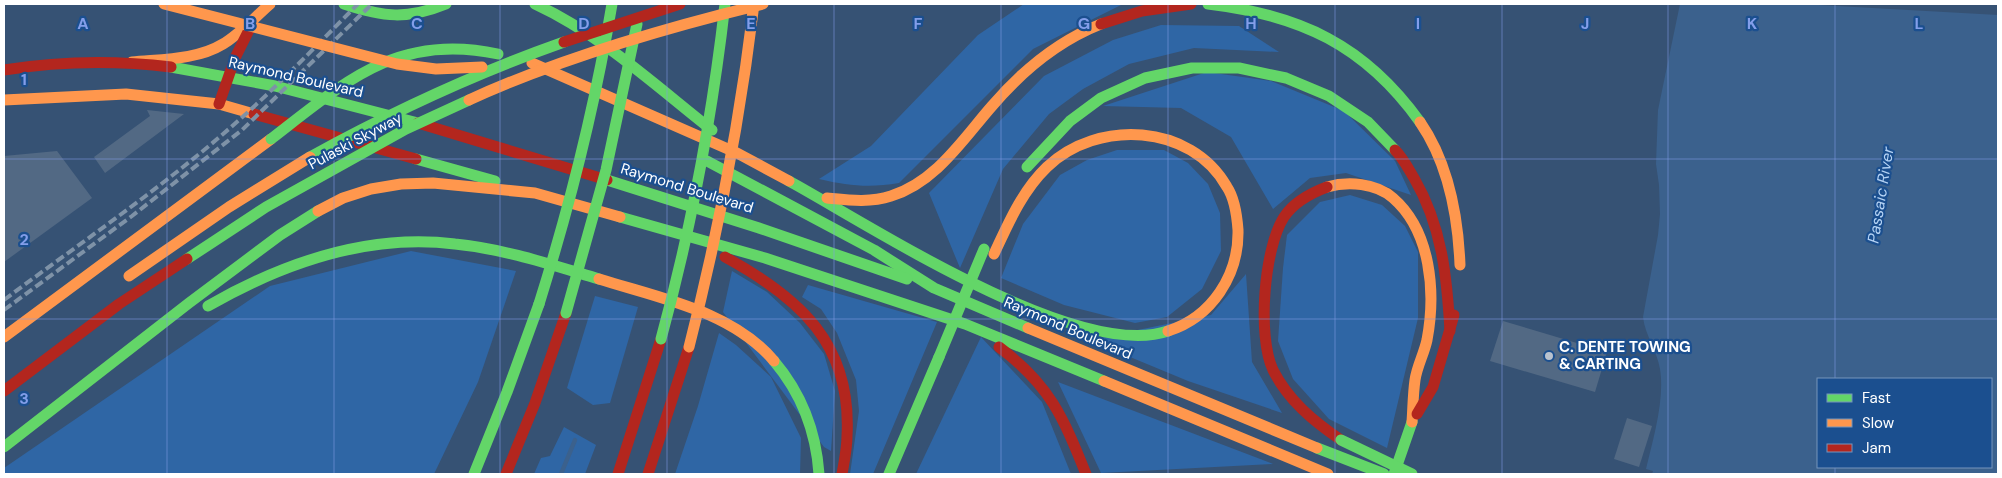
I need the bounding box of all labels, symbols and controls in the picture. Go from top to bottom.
text: A [77,13,89,34]
text: B [245,13,255,34]
text: C [411,13,423,34]
text: D [578,13,590,34]
text: E [746,13,756,34]
text: F [914,13,923,34]
text: G [1078,13,1090,34]
text: H [1245,13,1257,34]
text: I [1416,13,1420,34]
text: J [1581,13,1589,34]
text: K [1747,13,1758,34]
text: L [1915,13,1924,34]
street label: Raymond Boulevard [227,52,365,102]
text: 1 [21,69,27,90]
street label: Pulaski Skyway [305,108,406,174]
water label: Passaic River [1862,144,1899,245]
street label: Raymond Boulevard [618,158,756,218]
text: 2 [19,229,29,250]
street label: Raymond Boulevard [1001,292,1135,364]
place label: C. DENTE TOWING & CARTING [1559,337,1691,374]
marker: C. DENTE TOWING & CARTING [1543,350,1555,362]
legend [1817,378,1992,468]
text: 3 [19,388,29,409]
text: Fast [1862,388,1891,408]
text: Slow [1862,413,1895,433]
text: Jam [1862,438,1891,458]

